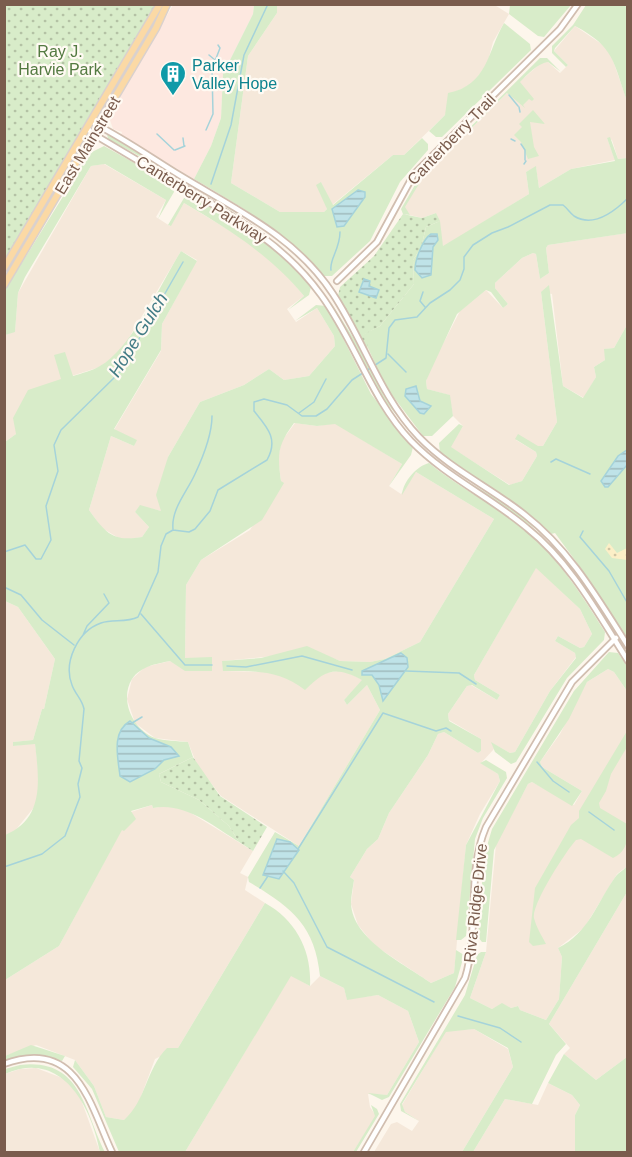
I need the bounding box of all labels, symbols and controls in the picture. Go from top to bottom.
park label: Ray J. Harvie Park [18,43,103,78]
place label: Parker Valley Hope [192,57,277,92]
building icon: Parker Valley Hope [158,59,188,97]
street label: Canterberry Trail [404,91,499,188]
street label: East Mainstreet [52,93,124,197]
street label: Canterberry Parkway [134,152,270,246]
water label: Hope Gulch [104,289,172,381]
street label: Riva Ridge Drive [461,842,490,964]

